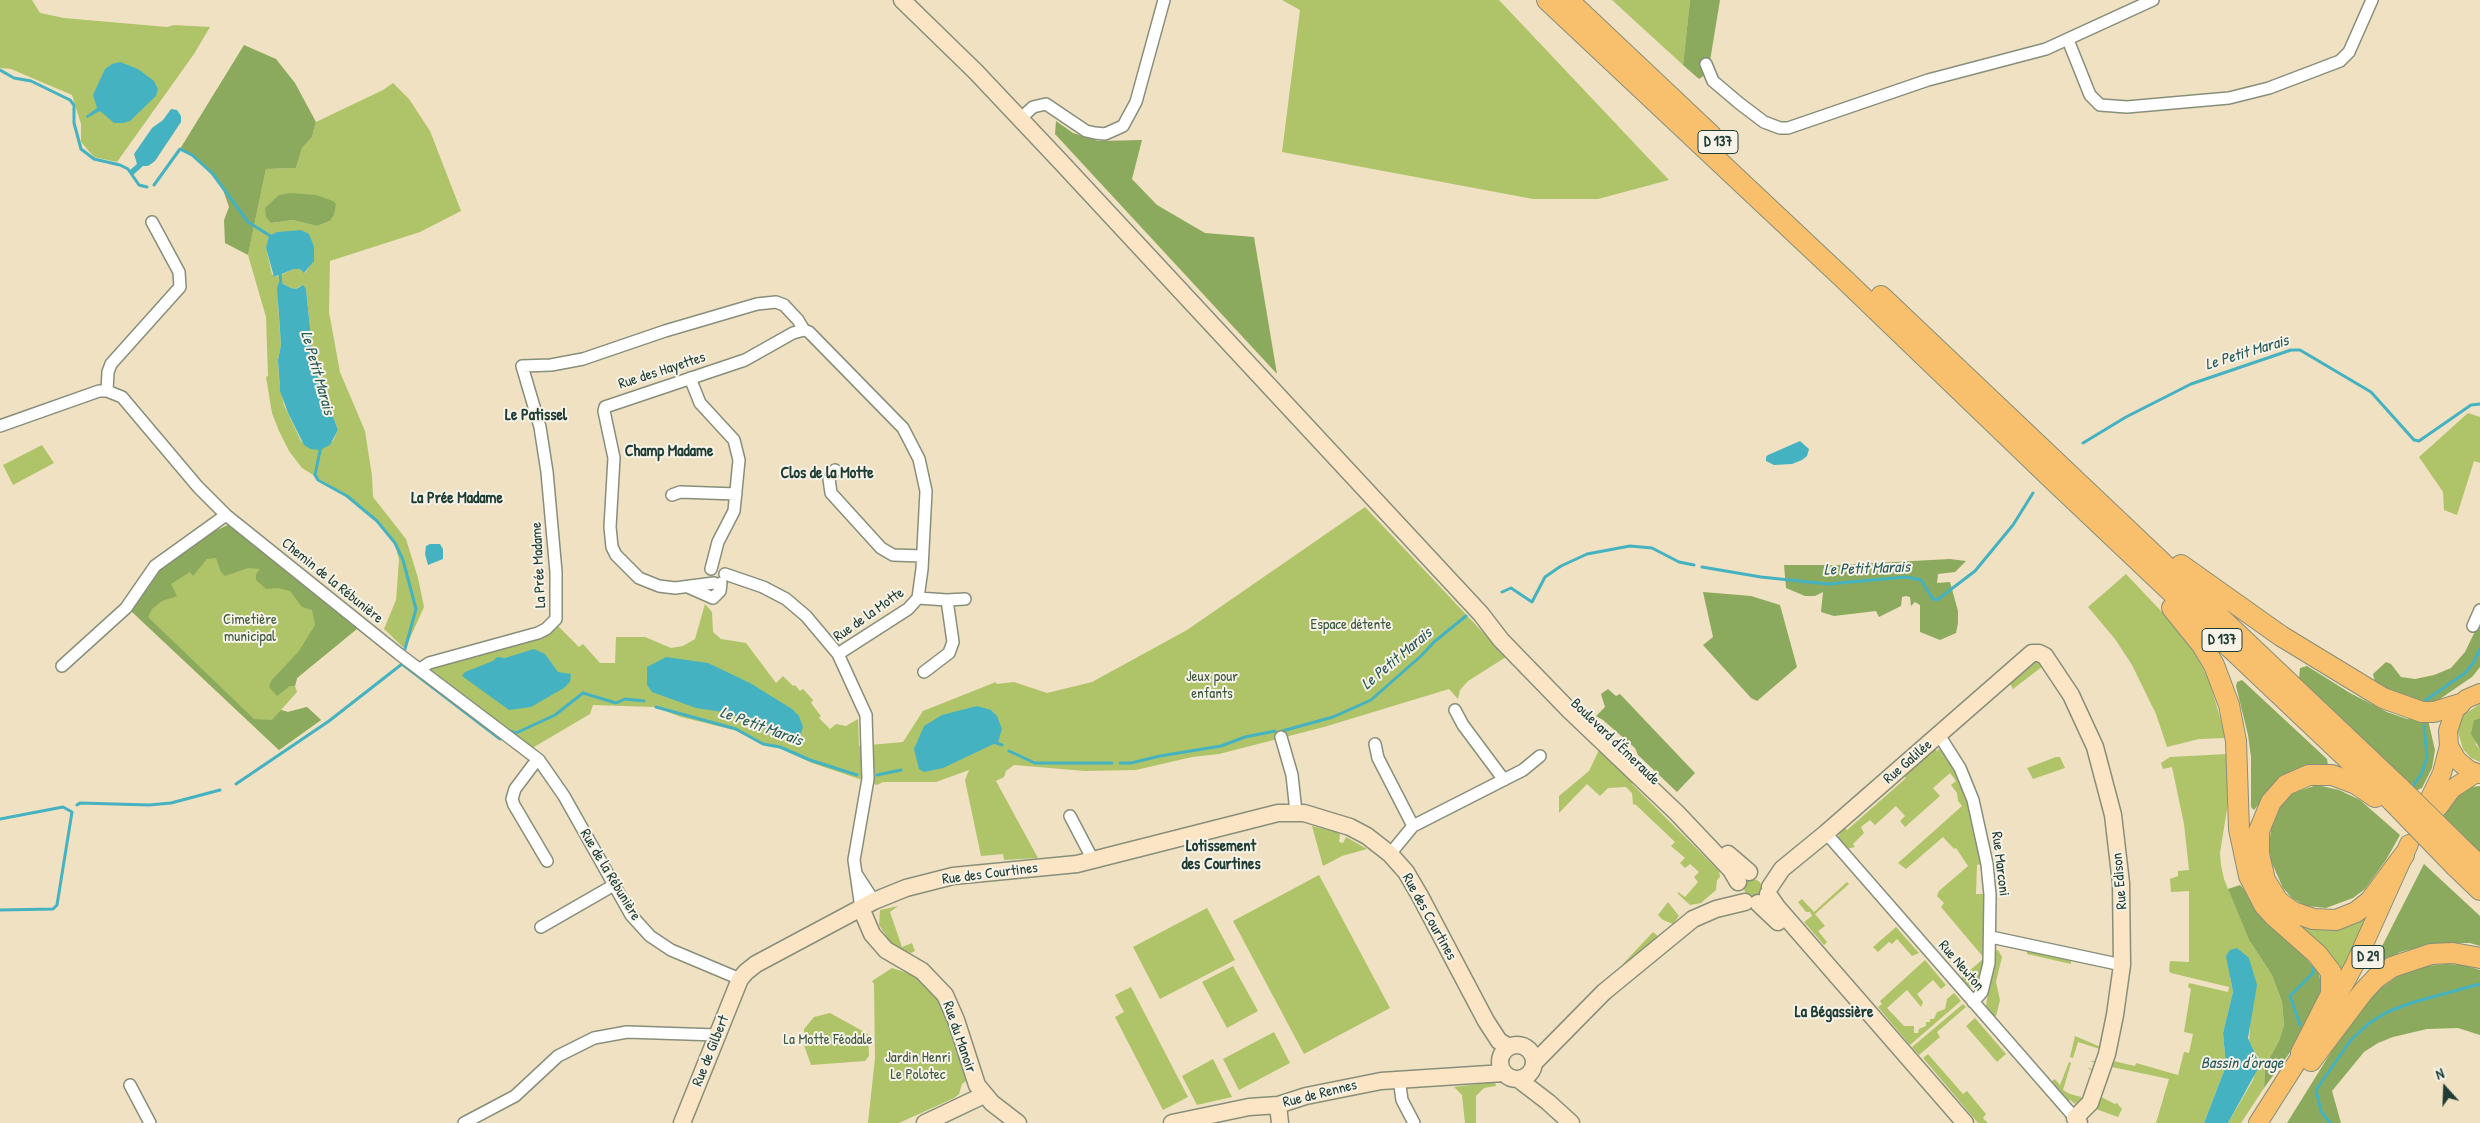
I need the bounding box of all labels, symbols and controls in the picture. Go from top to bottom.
road number: D 137 [1698,130,1738,154]
water label: Le Petit Marais [296,329,338,417]
water label: Le Petit Marais [2203,331,2291,375]
street label: Rue des Hayettes [616,348,708,394]
district label: Le Patissel [505,406,567,426]
district label: Champ Madame [625,442,713,462]
district label: Clos de la Motte [780,464,874,484]
district label: La Prée Madame [411,489,503,509]
street label: La Prée Madame [528,522,550,608]
street label: Chemin de la Rébunière [277,534,387,628]
water label: Le Petit Marais [1824,558,1910,580]
street label: Rue de la Motte [830,584,908,646]
park label: Cimetière municipal [223,611,277,646]
park label: Espace détente [1311,616,1391,634]
water label: Le Petit Marais [1358,624,1436,694]
road number: D 137 [2202,628,2242,652]
park label: Jeux pour enfants [1186,668,1238,703]
street label: Boulevard d'Émeraude [1567,695,1663,789]
water label: Le Petit Marais [717,703,805,751]
street label: Rue Galilée [1880,736,1936,788]
street label: Rue de la Rébunière [576,826,644,924]
street label: Rue Marconi [1987,831,2013,897]
district label: Lotissement des Courtines [1181,837,1261,875]
street label: Rue Edison [2109,852,2131,910]
street label: Rue des Courtines [941,859,1039,889]
street label: Rue des Courtines [1398,870,1460,964]
street label: Rue Newton [1934,937,1988,995]
road number: D 29 [2352,946,2384,969]
street label: Rue du Manoir [938,999,980,1075]
district label: La Bégassière [1795,1003,1873,1023]
street label: Rue de Gilbert [689,1013,733,1089]
park label: La Motte Féodale [784,1031,872,1049]
park label: Jardin Henri Le Polotec [885,1049,951,1084]
water label: Bassin d'orage [2201,1054,2283,1074]
north arrow [2420,1063,2470,1113]
text: N [2433,1063,2446,1084]
street label: Rue de Rennes [1281,1076,1359,1112]

